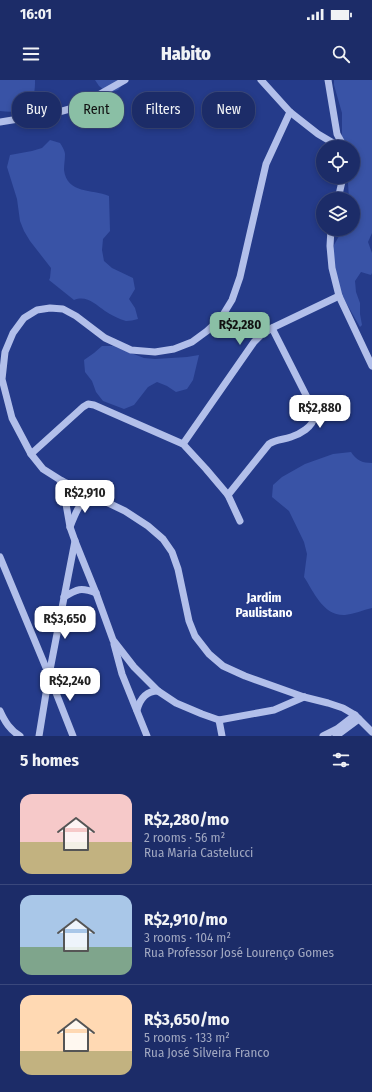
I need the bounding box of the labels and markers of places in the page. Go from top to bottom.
pin: R$2,280 [203,312,277,346]
pin: R$2,880 [283,395,357,429]
pin: R$2,910 [48,480,122,514]
pin: R$3,650 [28,606,102,640]
pin: R$2,240 [33,668,107,702]

